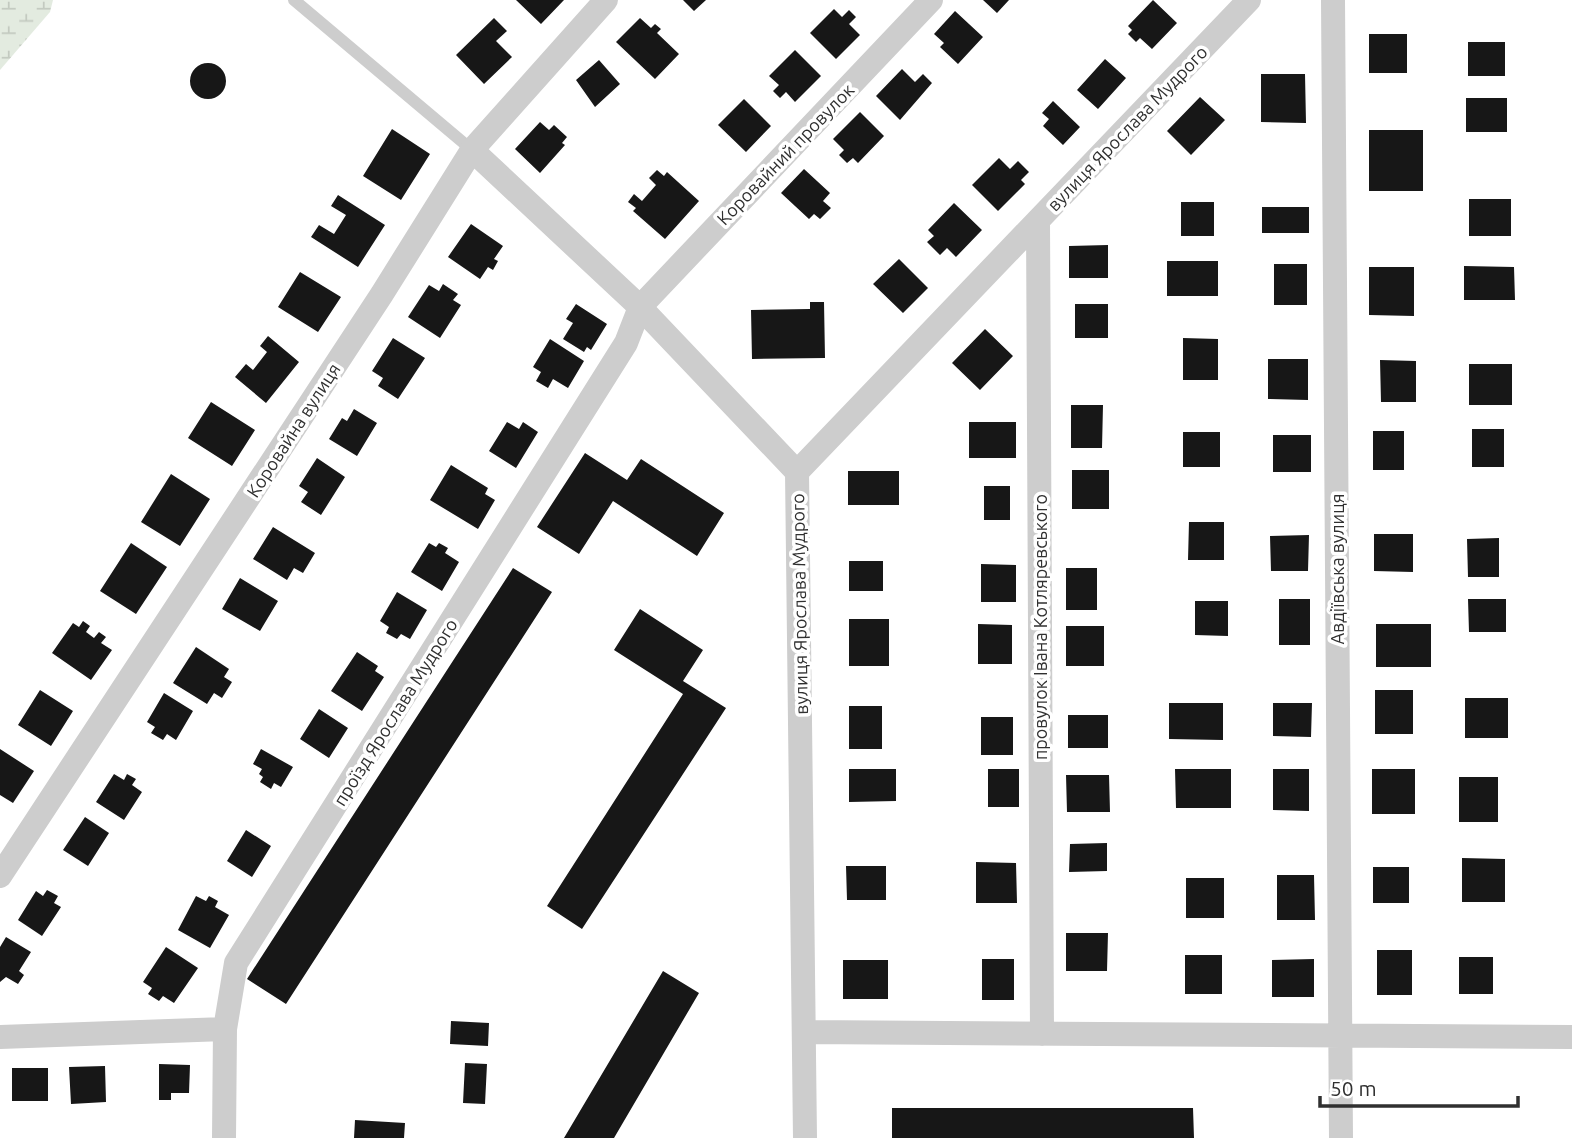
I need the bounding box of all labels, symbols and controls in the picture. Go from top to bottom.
street label: вулиця Ярослава Мудрого [1043,41,1211,215]
street label: Коровайний провулок [712,79,858,229]
street label: Коровайна вулиця [242,359,344,501]
street label: вулиця Ярослава Мудрого [787,493,811,715]
street label: провулок Івана Котляревського [1030,494,1050,760]
street label: Авдіївська вулиця [1327,494,1347,644]
street label: проїзд Ярослава Мудрого [329,615,461,809]
scale bar [1320,1064,1518,1108]
text: 50 m [1330,1076,1377,1100]

